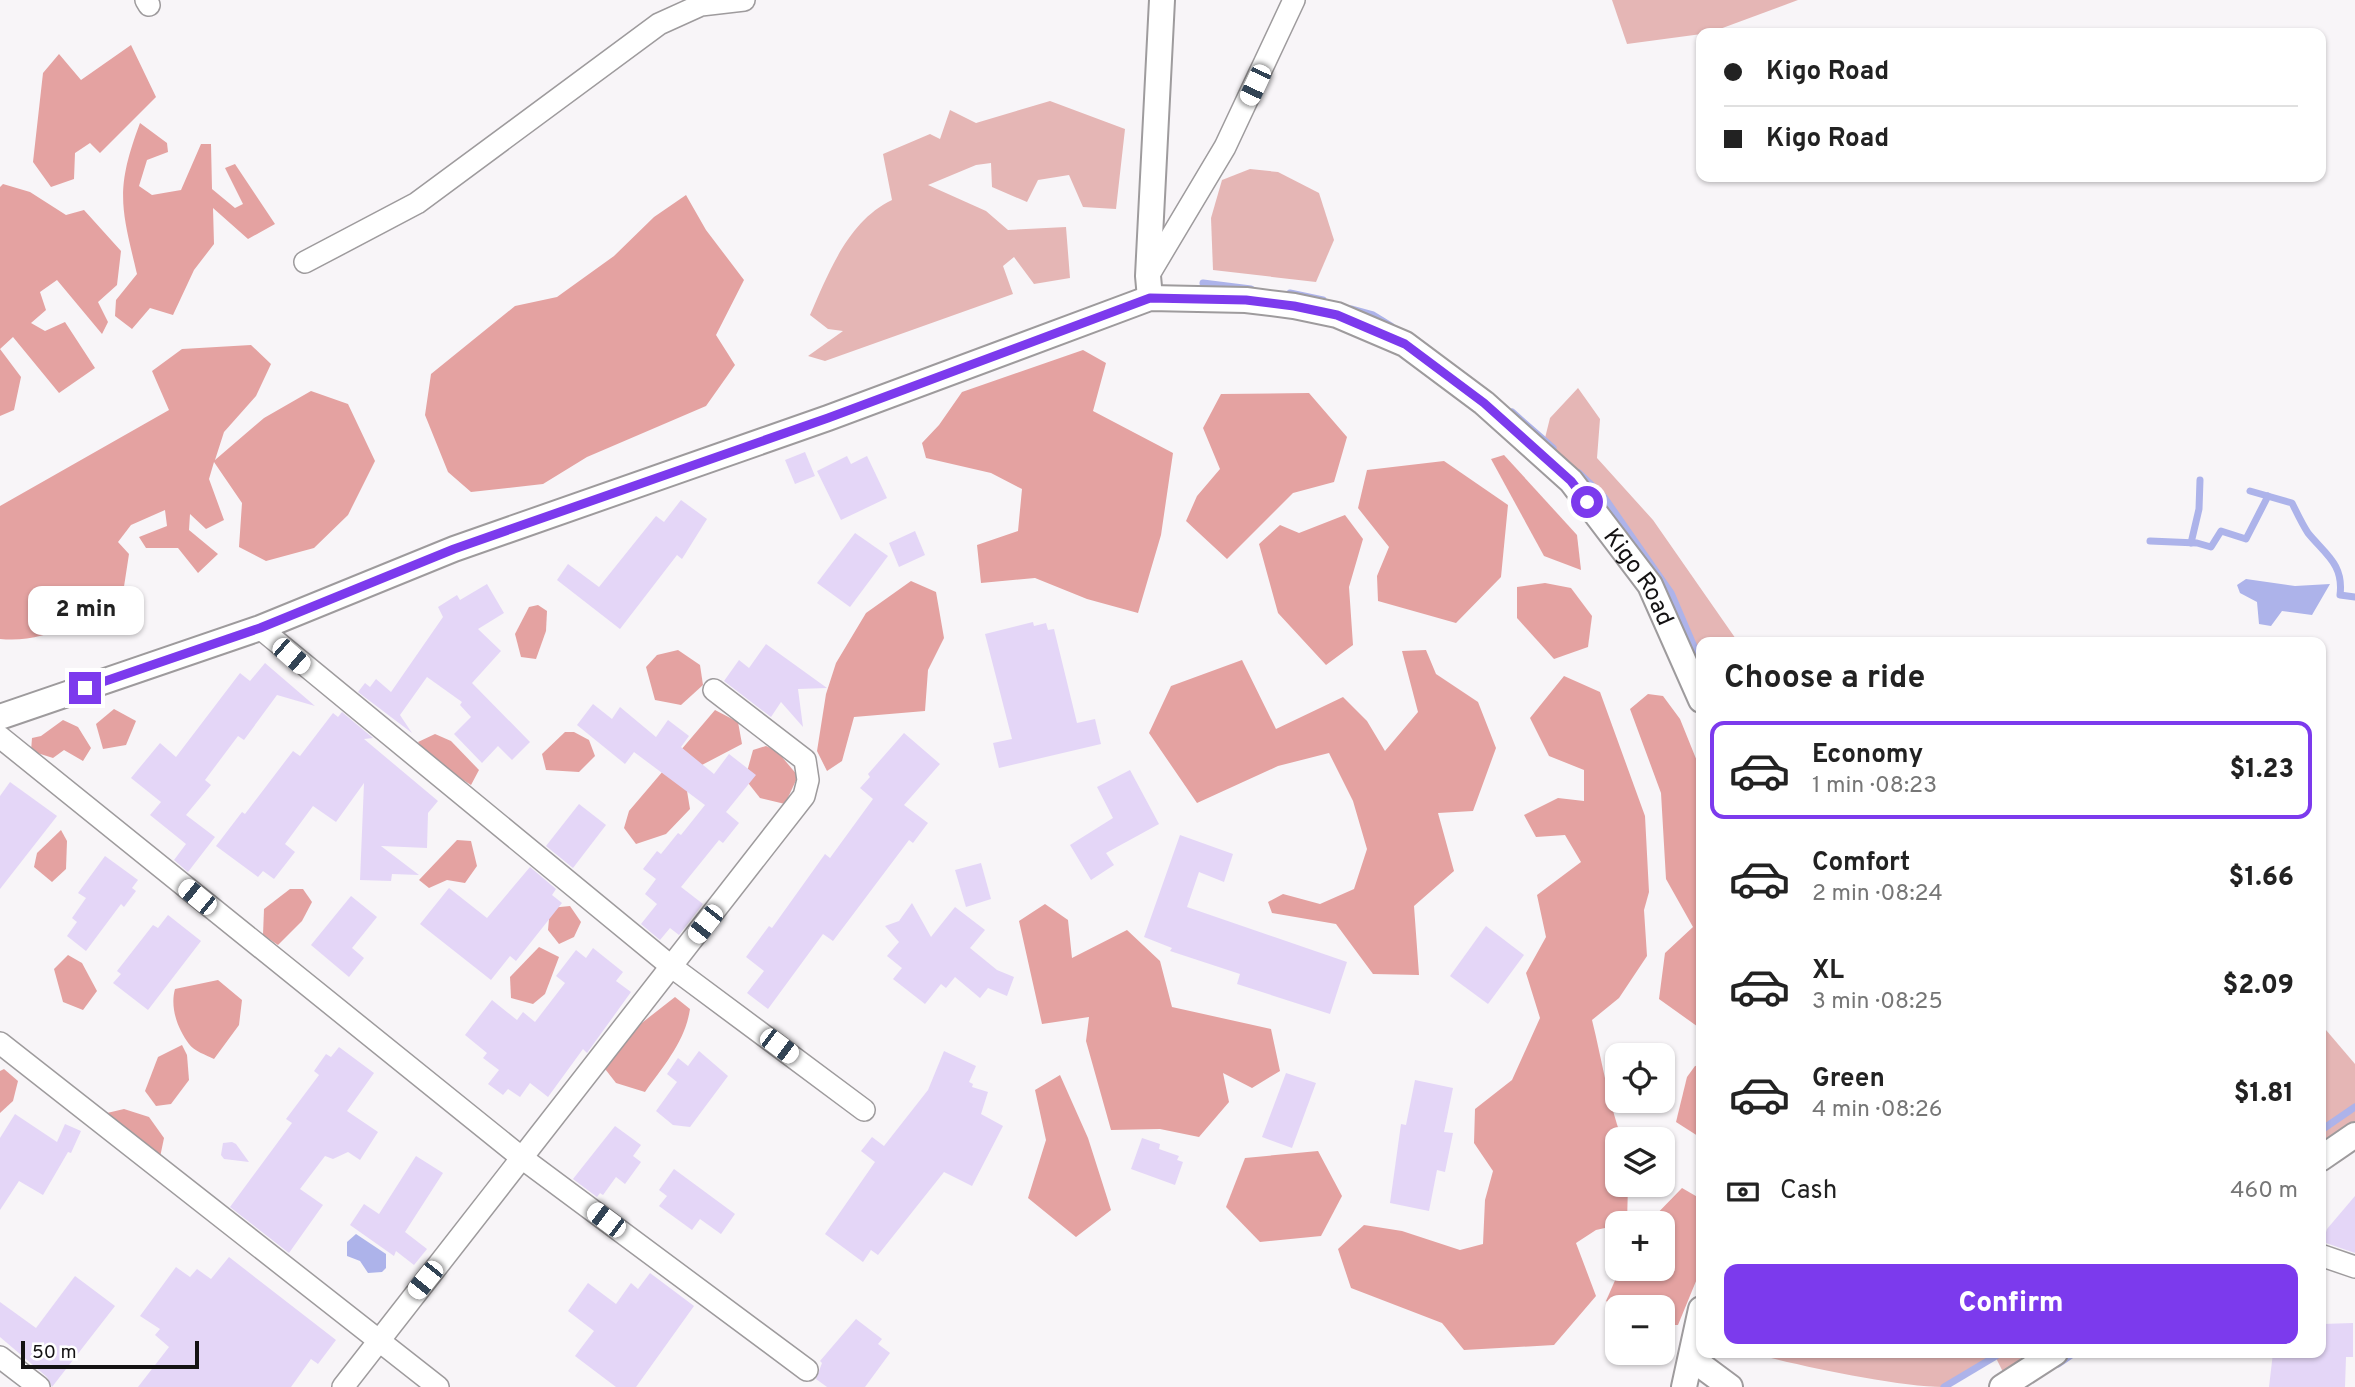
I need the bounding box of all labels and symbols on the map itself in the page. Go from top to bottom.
car [1237,62,1274,108]
route start [1571,486,1603,518]
street label: Kigo Road [1596,523,1679,631]
callout: 2 min [27,586,143,636]
car [269,634,314,678]
route end [69,672,101,704]
car [175,876,220,918]
car [684,901,727,947]
car [756,1025,803,1067]
car [583,1199,630,1241]
car [404,1257,447,1303]
scale bar [21,1338,200,1370]

